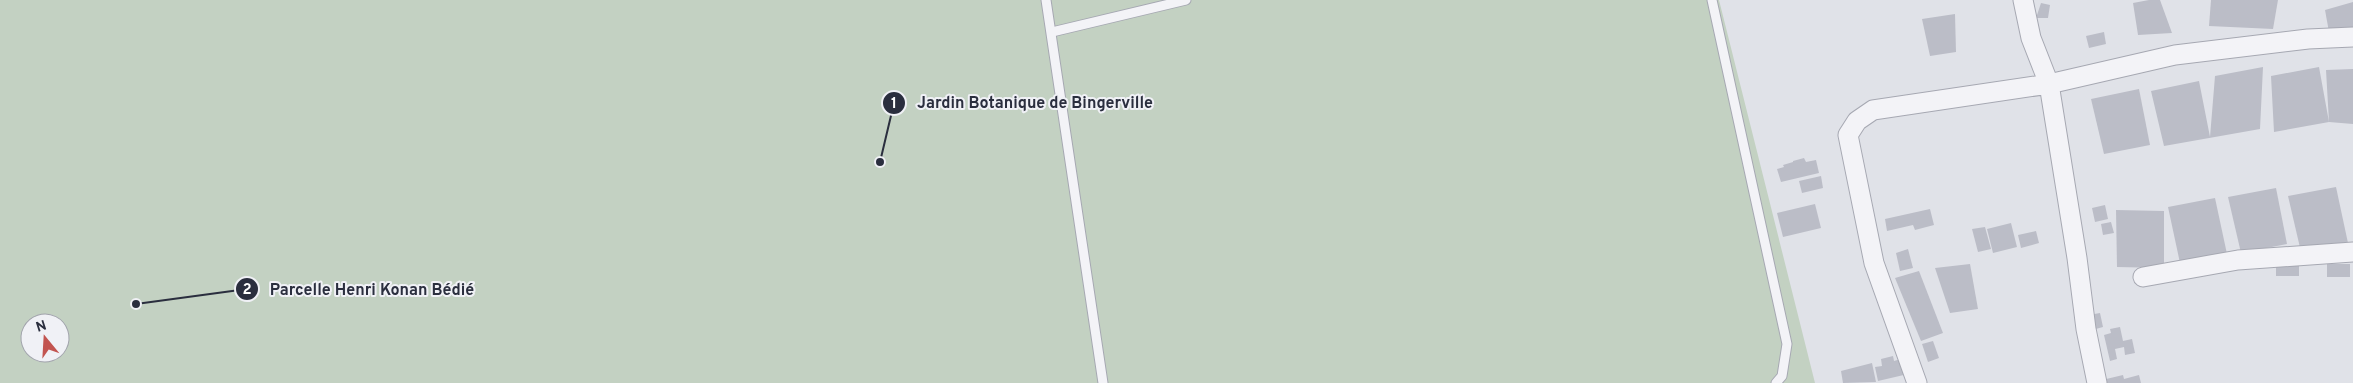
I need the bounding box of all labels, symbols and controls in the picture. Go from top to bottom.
callout: Jardin Botanique de Bingerville [882,87,1163,118]
text: Jardin Botanique de Bingerville [917,94,1153,114]
text: 1 [891,95,897,114]
callout: Parcelle Henri Konan Bédié [235,274,484,305]
text: 2 [242,281,252,300]
text: Parcelle Henri Konan Bédié [270,281,474,301]
north arrow [20,313,70,363]
text: N [34,317,49,337]

